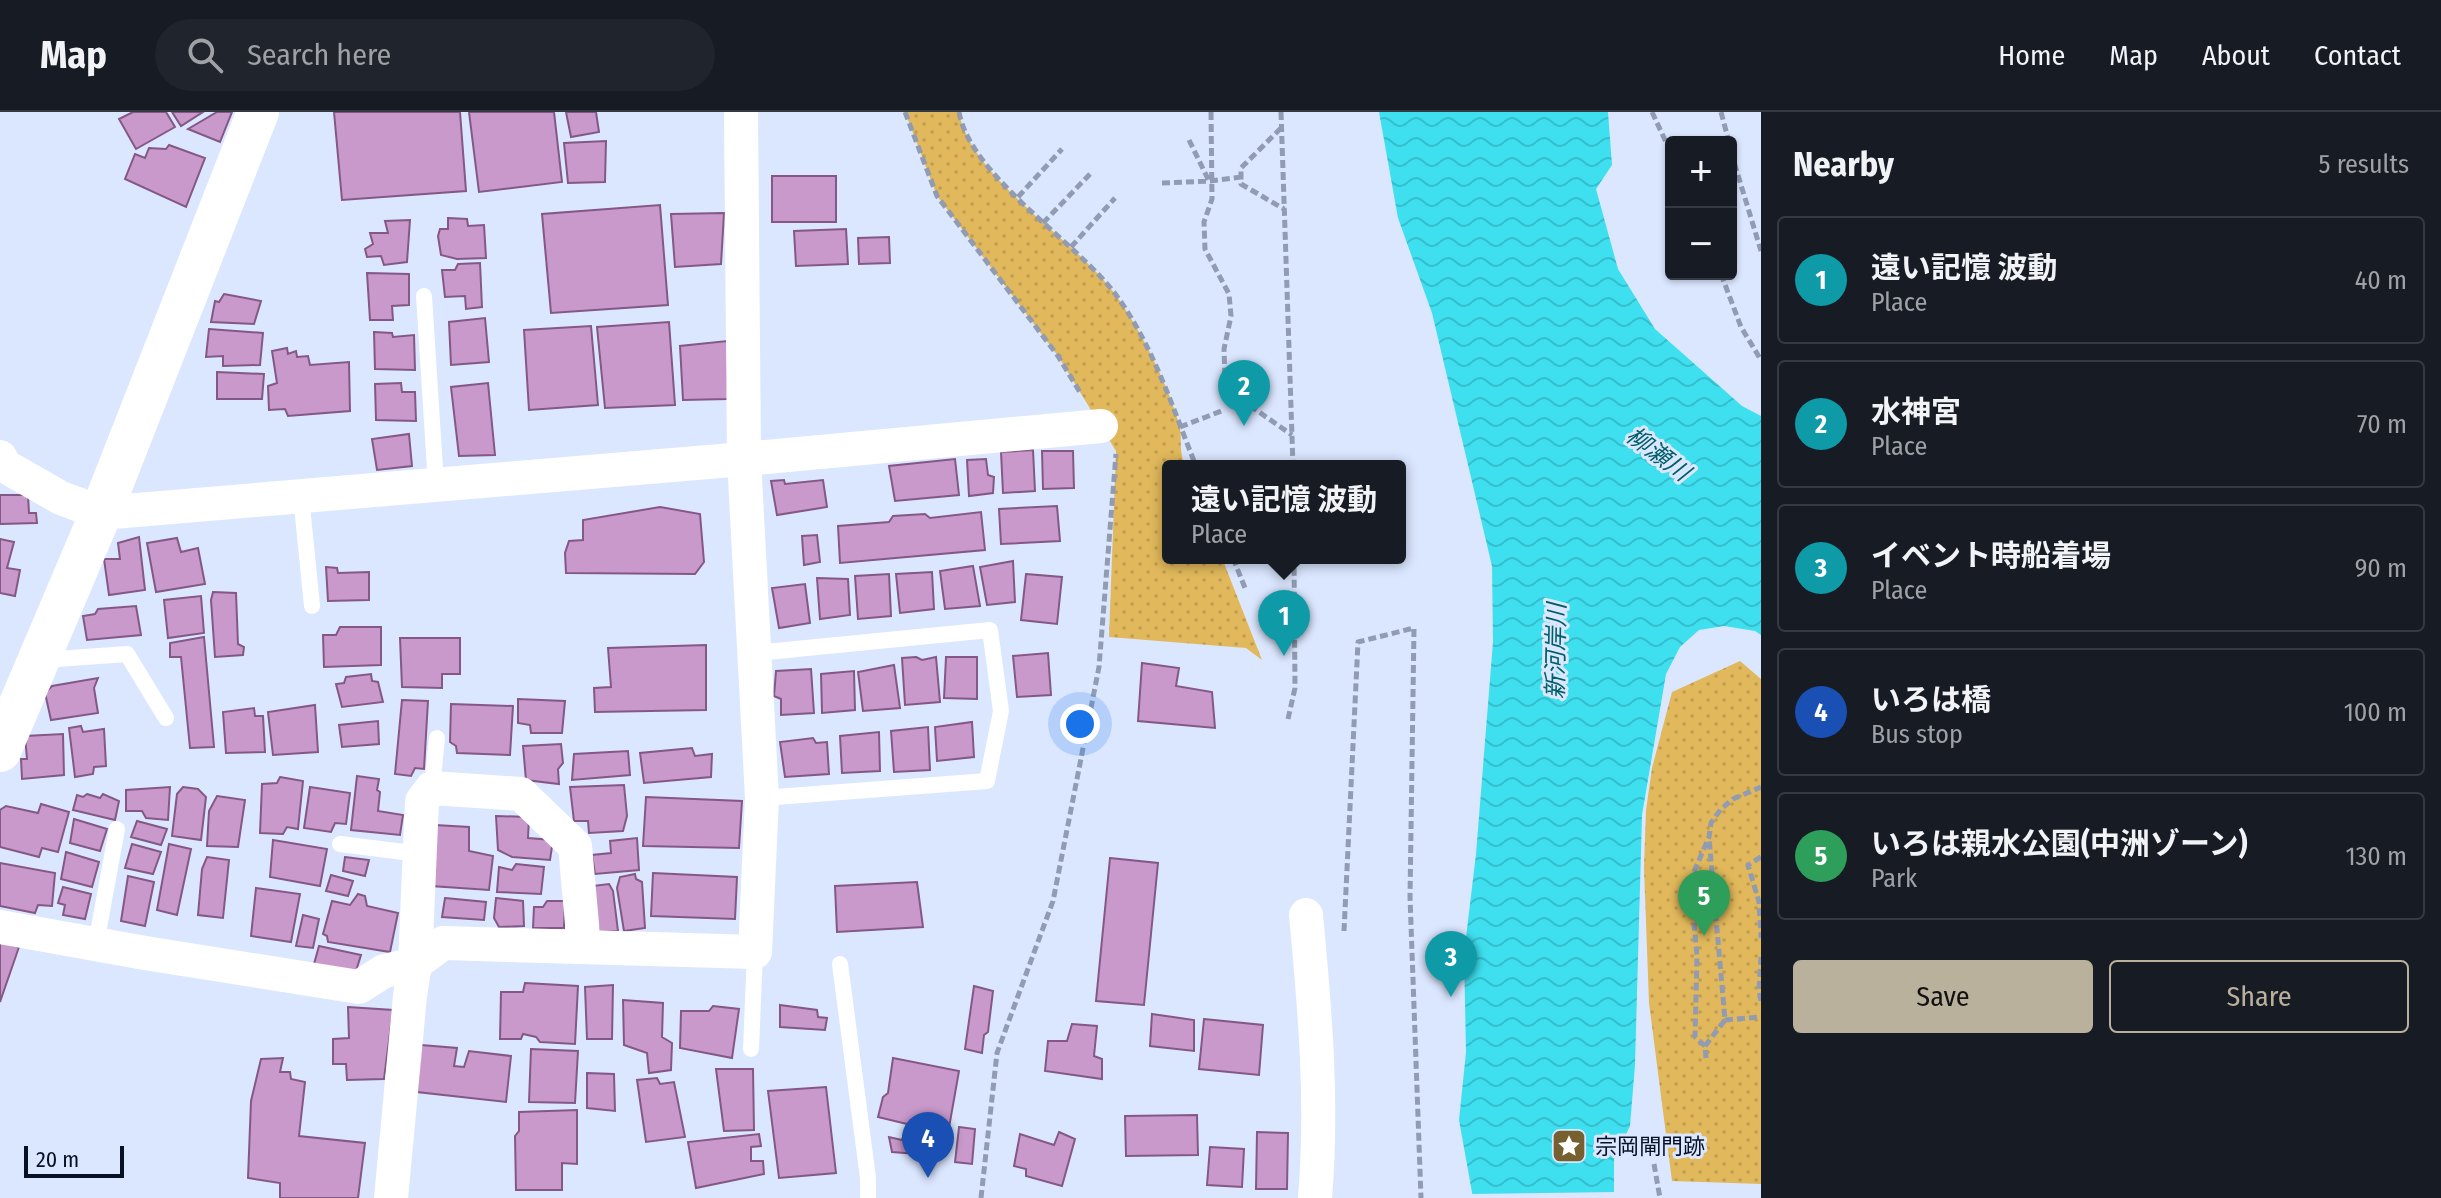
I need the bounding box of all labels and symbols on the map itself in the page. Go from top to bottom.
pin: 2 [1218,360,1270,426]
water label: 柳瀬川 [1621,421,1698,489]
pin: 1 [1258,590,1310,656]
water label: 新河岸川 [1541,600,1571,699]
your location [1060,704,1100,744]
pin: 5 [1678,870,1730,936]
pin: 3 [1425,931,1477,997]
pin: 4 [902,1112,954,1178]
place icon: 宗岡閘門跡 [1550,1127,1588,1165]
place label: 宗岡閘門跡 [1595,1133,1705,1160]
scale bar [24,1142,124,1178]

